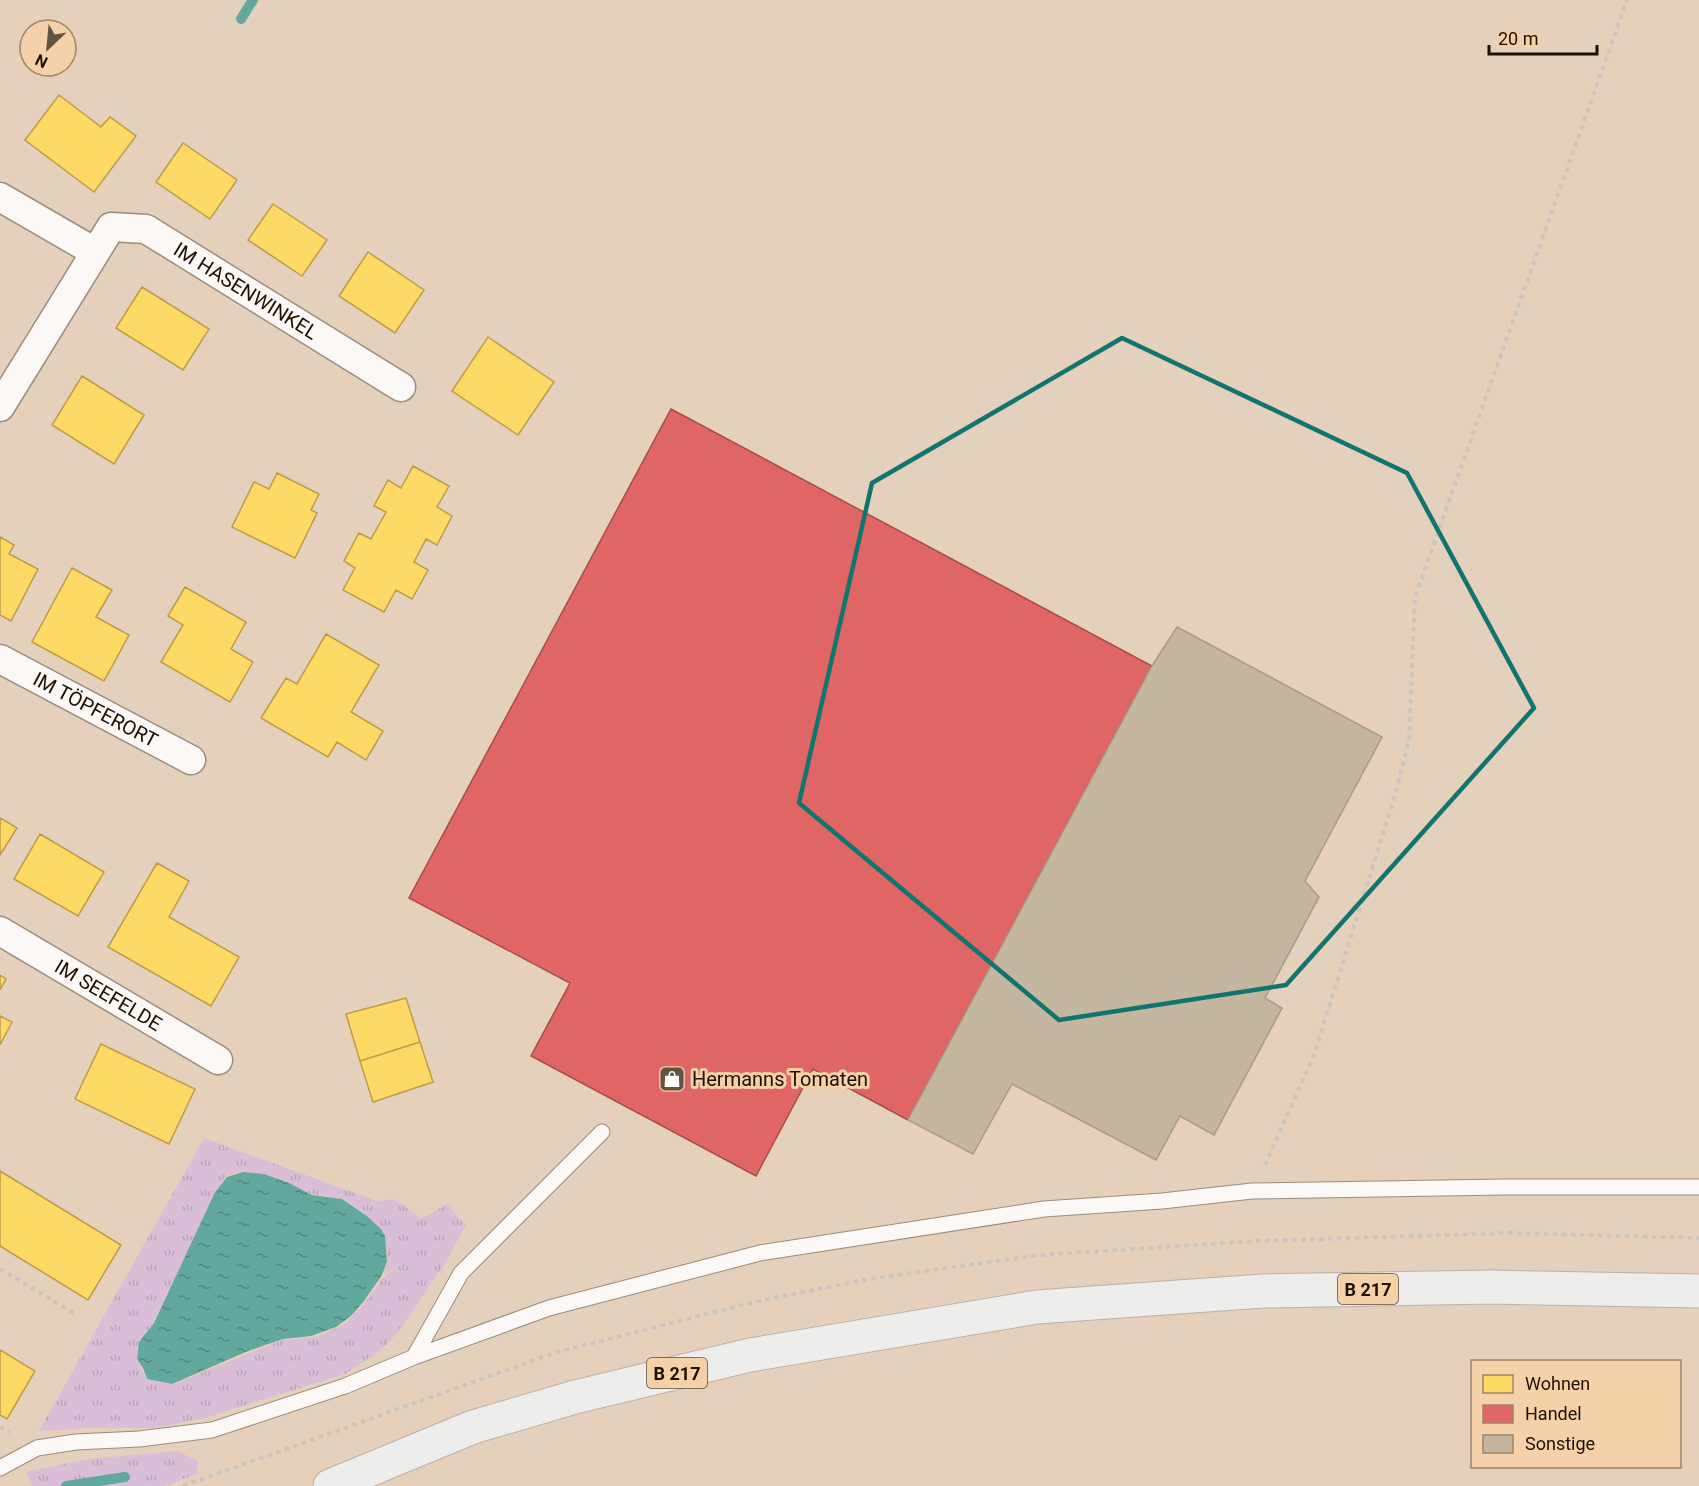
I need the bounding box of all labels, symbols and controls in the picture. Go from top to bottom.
north arrow [18,18,78,78]
scale bar [1489,18,1597,56]
text: 20 m [1498,28,1538,49]
text: N [32,50,51,72]
street label: IM HASENWINKEL [169,237,323,345]
street label: IM TÖPFERORT [29,667,162,752]
street label: IM SEEFELDE [51,954,166,1036]
shop icon: Hermanns Tomaten [657,1064,687,1094]
place label: Hermanns Tomaten [692,1067,868,1091]
road number: B 217 [1338,1274,1398,1304]
road number: B 217 [647,1358,707,1388]
legend [1471,1360,1681,1468]
text: Wohnen [1525,1373,1590,1394]
text: Handel [1525,1403,1582,1424]
text: Sonstige [1525,1433,1595,1454]

